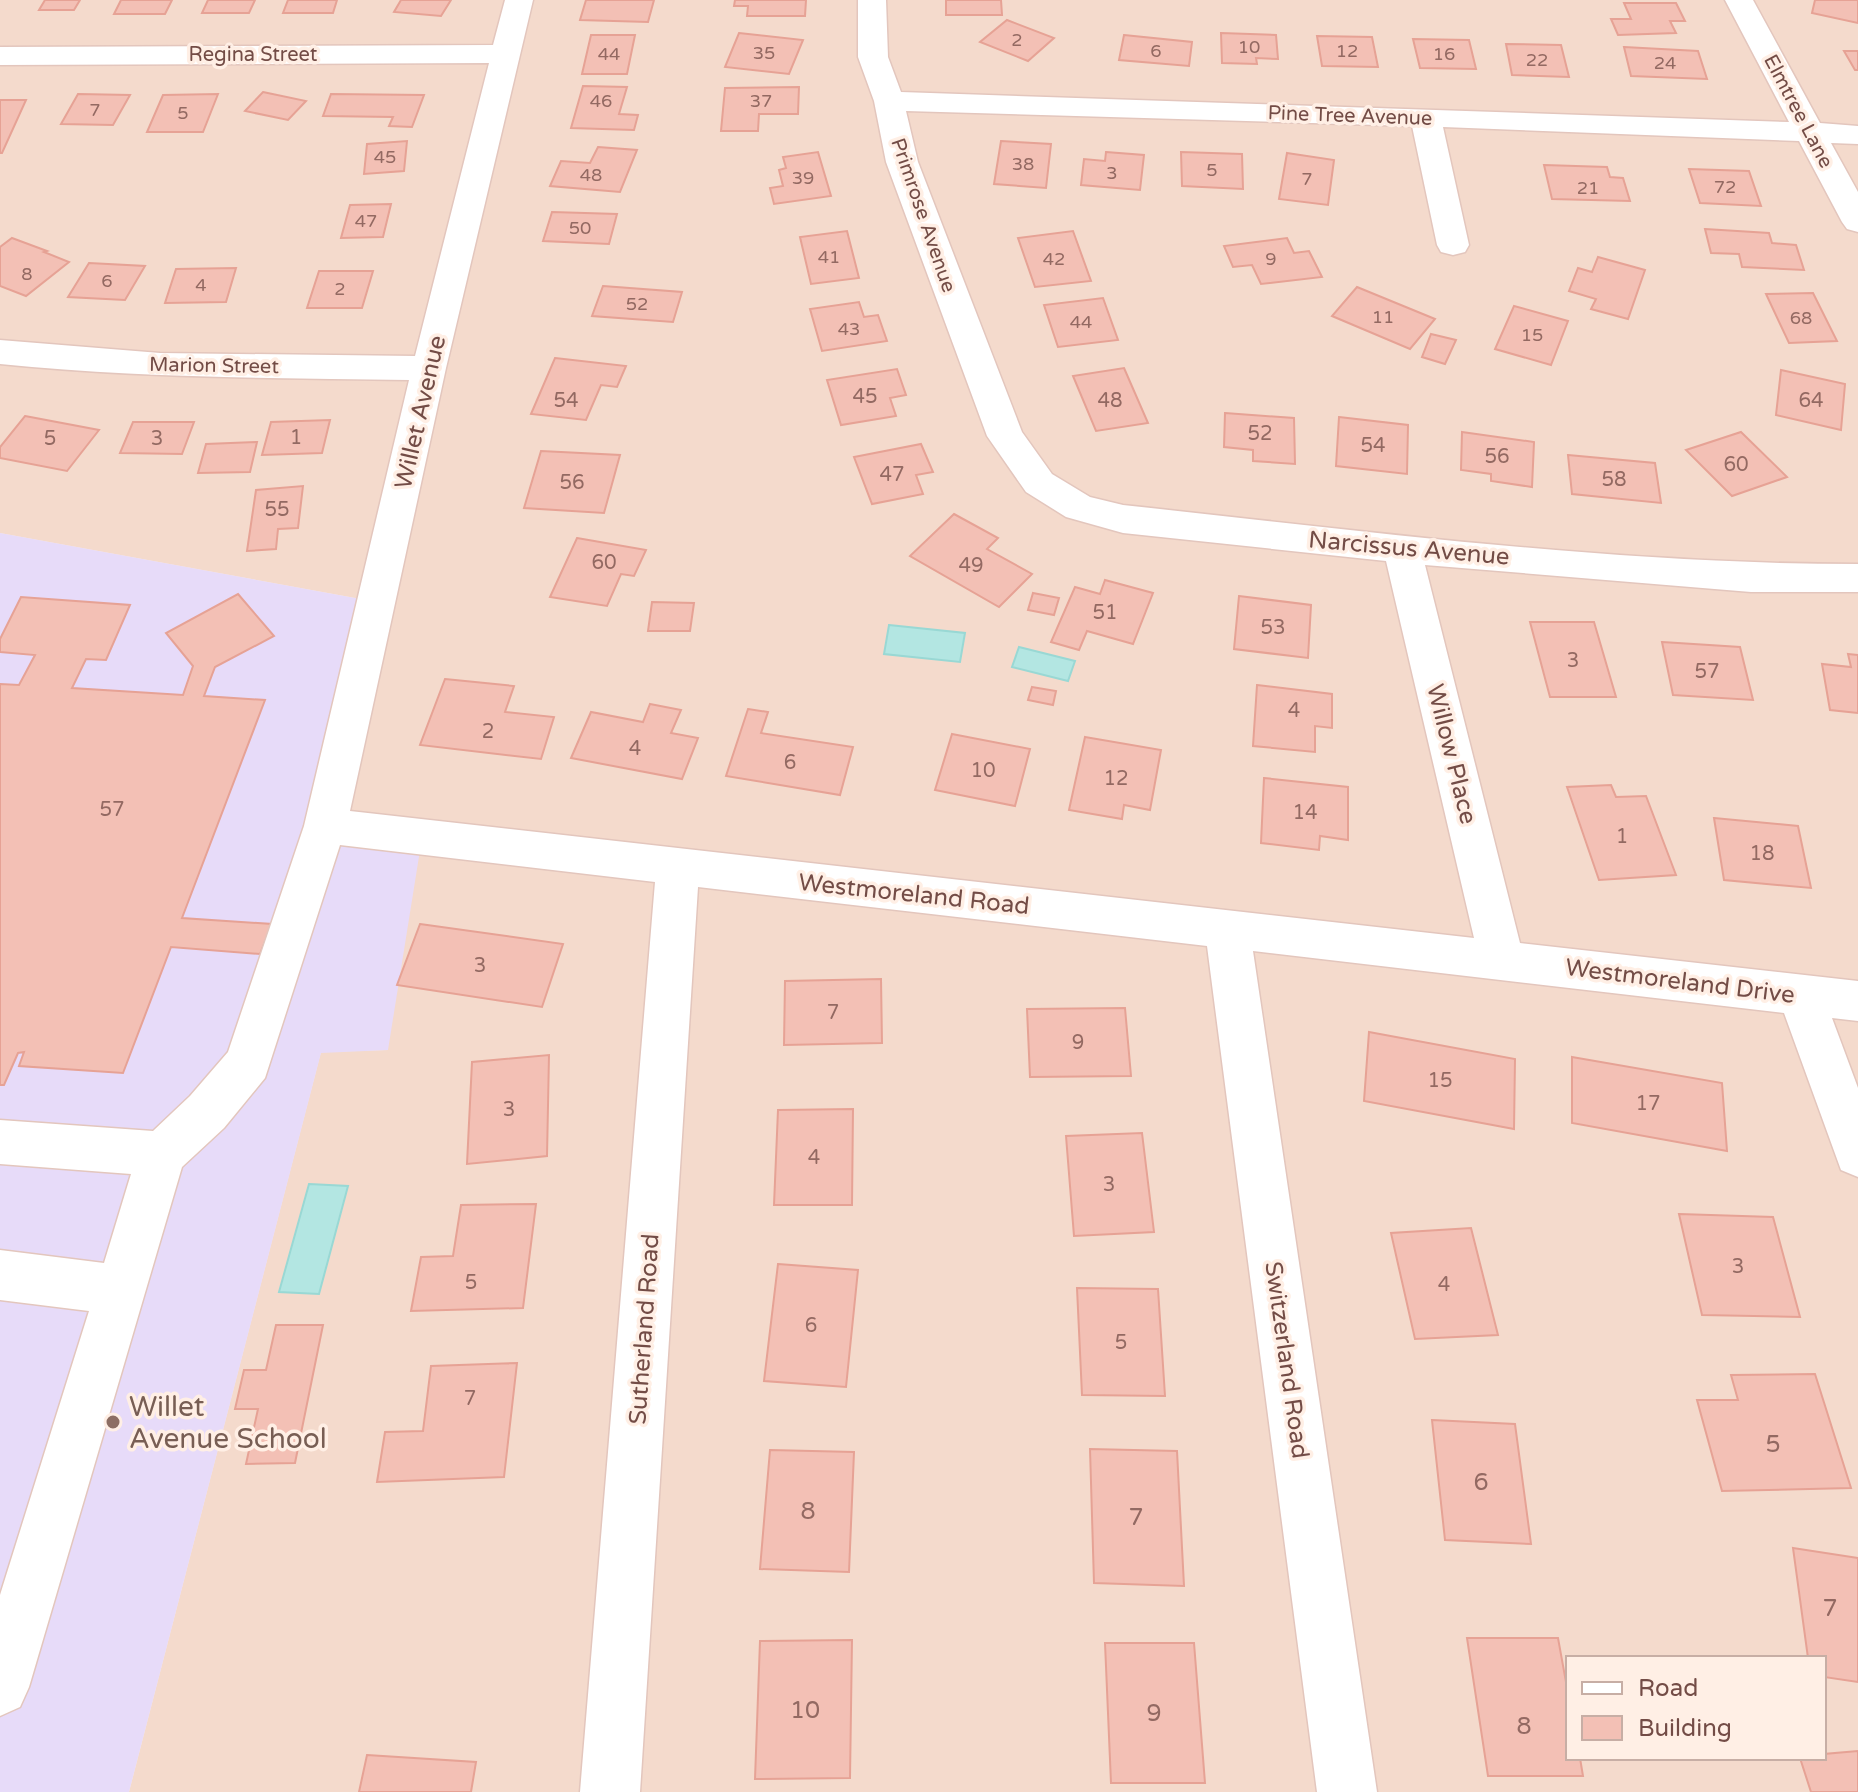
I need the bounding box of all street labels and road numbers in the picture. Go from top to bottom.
street label: Regina Street [189,43,318,67]
street label: Elmtree Lane [1758,51,1838,172]
street label: Pine Tree Avenue [1267,101,1433,131]
street label: Primrose Avenue [885,135,961,296]
street label: Willet Avenue [389,332,452,492]
street label: Marion Street [149,353,279,379]
street label: Narcissus Avenue [1307,525,1511,572]
street label: Willow Place [1420,681,1483,827]
street label: Westmoreland Road [797,868,1031,921]
street label: Westmoreland Drive [1564,953,1796,1010]
street label: Sutherland Road [623,1232,666,1426]
street label: Switzerland Road [1258,1260,1315,1460]

